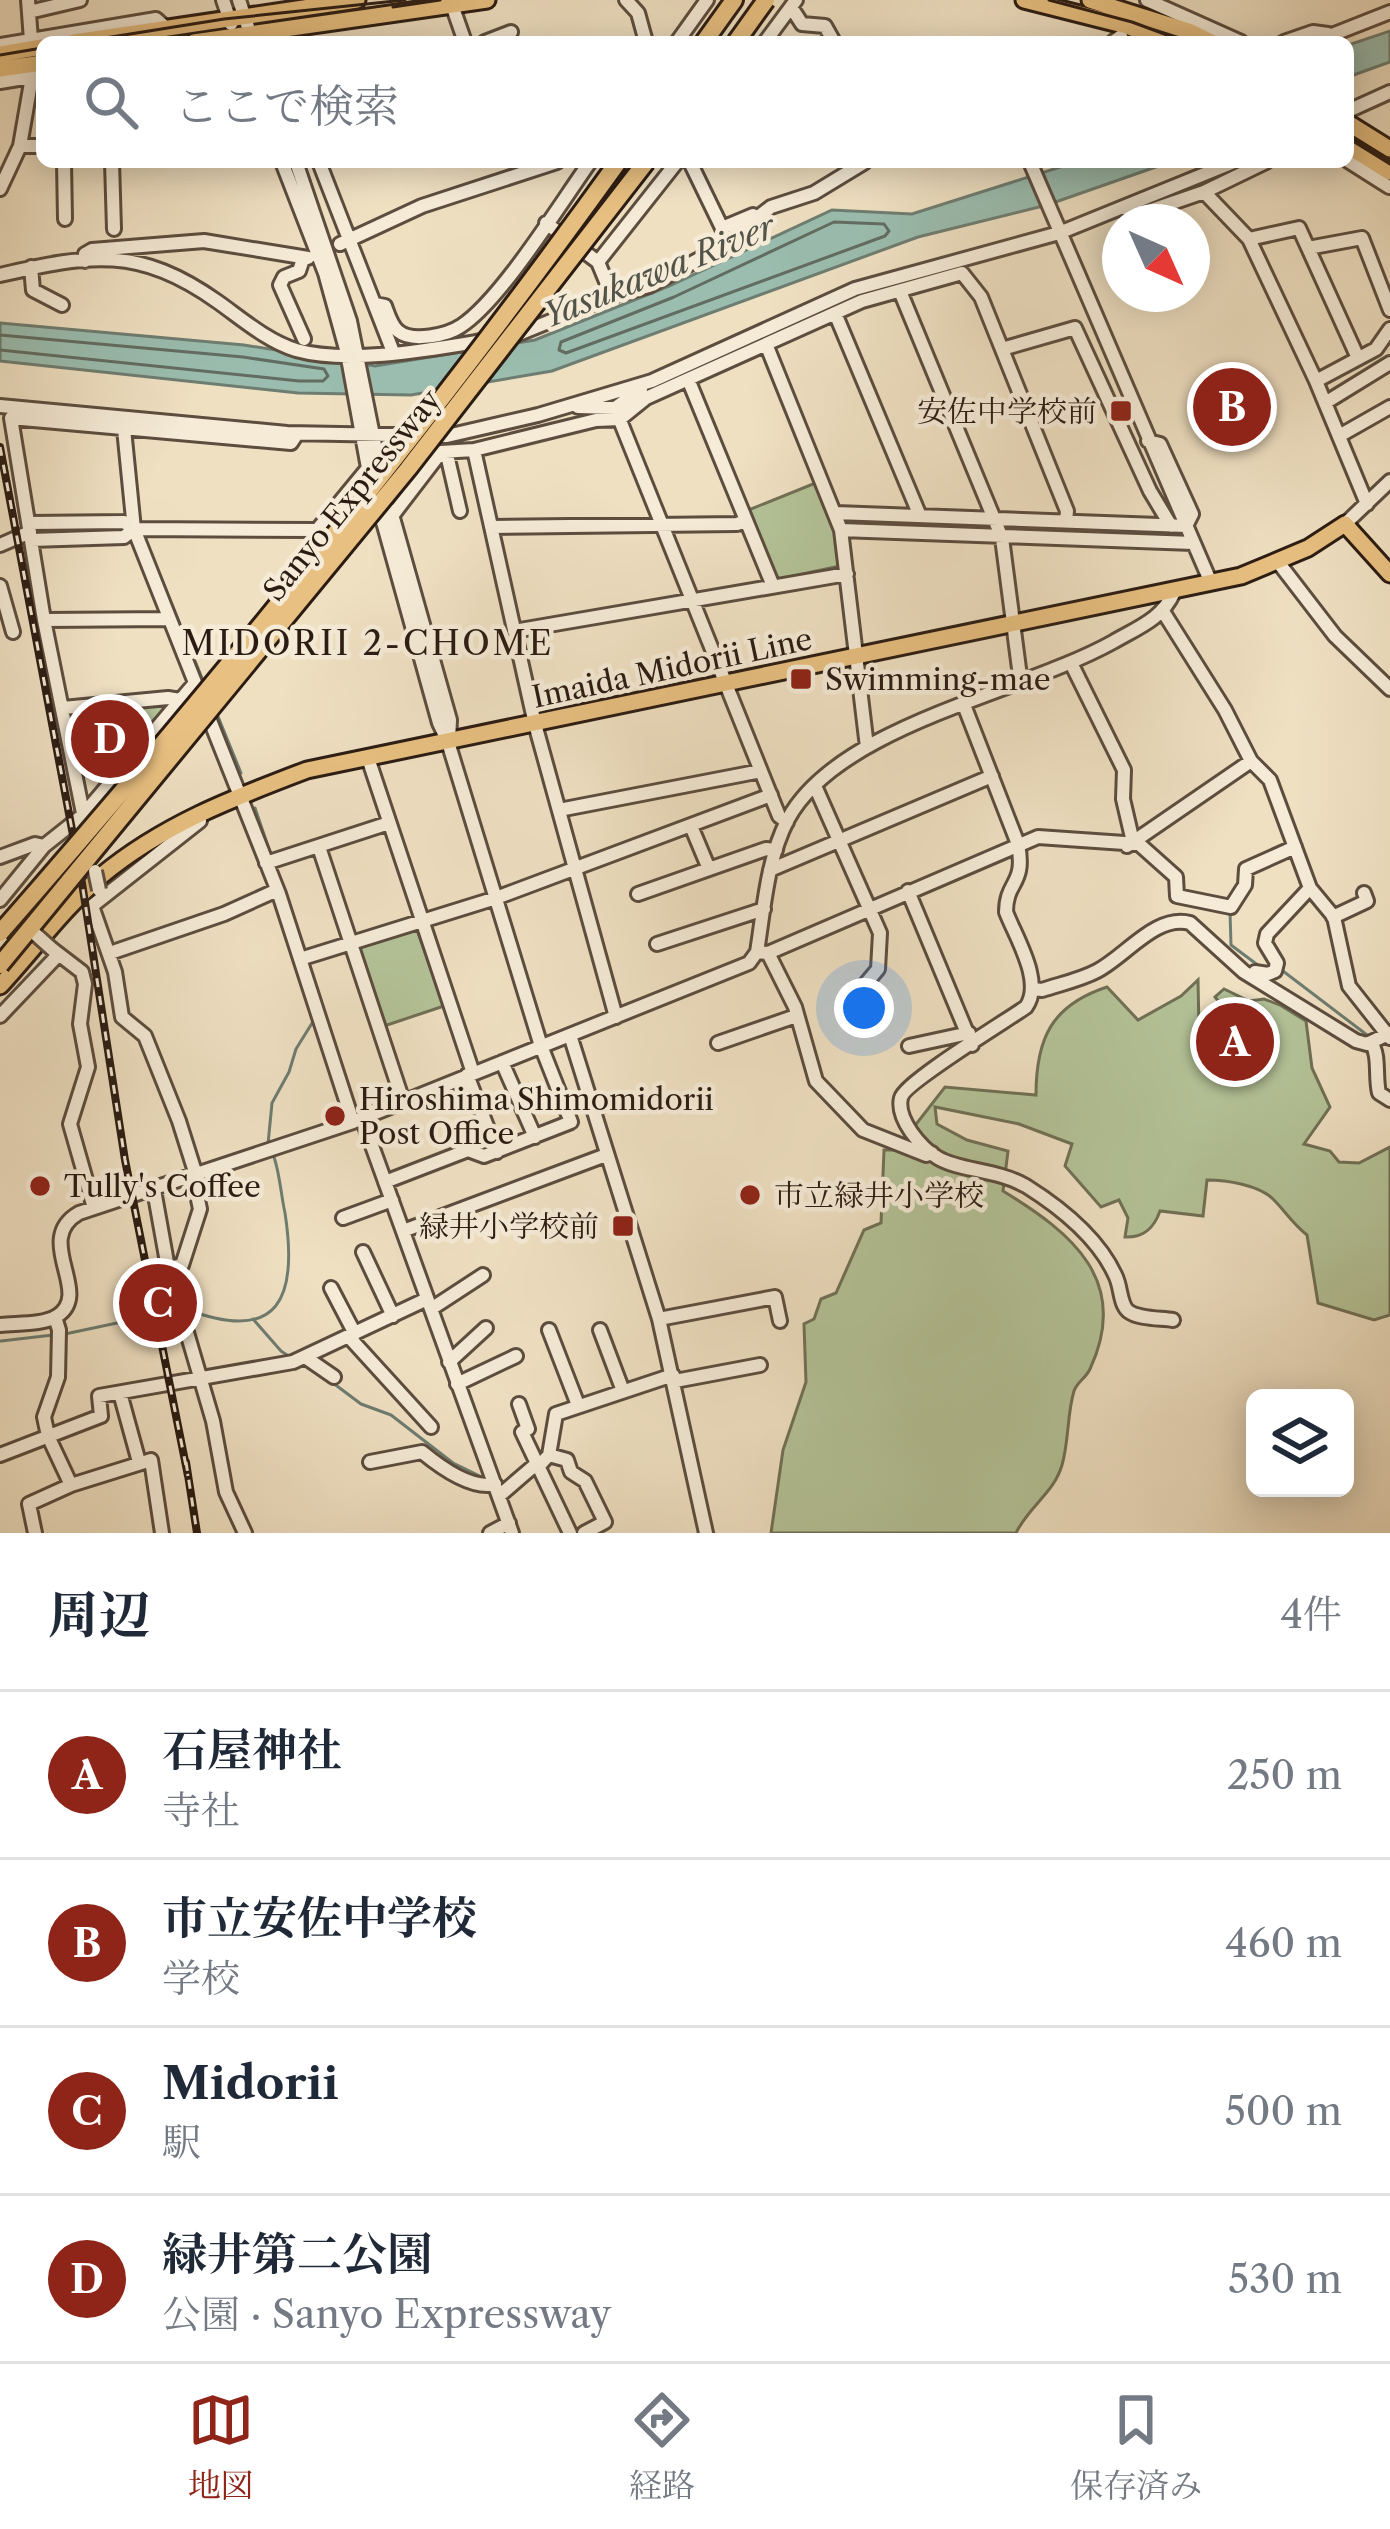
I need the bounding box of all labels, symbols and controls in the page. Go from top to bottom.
search box [36,36,1354,168]
icon: search [78,69,144,135]
text: ここで検索 [174,78,399,134]
north arrow [1102,204,1210,312]
water label: Yasukawa River [537,205,783,336]
pin: B [1193,362,1271,452]
street label: Sanyo Expressway [255,382,449,608]
place label: 安佐中学校前 [917,393,1097,430]
marker: 安佐中学校前 [1108,398,1134,424]
street label: Imaida Midorii Line [529,620,815,716]
district label: MIDORII 2-CHOME [182,623,554,664]
place label: Swimming-mae [825,661,1051,698]
marker: Swimming-mae [788,666,814,692]
pin: D [71,694,149,784]
your location [834,978,894,1038]
pin: A [1196,997,1274,1087]
place label: Hiroshima Shimomidorii Post Office [359,1081,714,1152]
marker: Hiroshima Shimomidorii Post Office [322,1103,348,1129]
place label: Tully's Coffee [64,1168,261,1205]
marker: Tully's Coffee [27,1173,53,1199]
place label: 市立緑井小学校 [774,1177,984,1214]
marker: 市立緑井小学校 [737,1182,763,1208]
place label: 緑井小学校前 [419,1208,599,1245]
marker: 緑井小学校前 [610,1213,636,1239]
pin: C [119,1258,197,1348]
map controls [1246,1389,1354,1497]
button: layers [1246,1389,1354,1497]
text: 周辺 [48,1584,150,1646]
text: 4件 [1280,1590,1342,1638]
text: 石屋神社 [162,1722,342,1778]
text: A [72,1751,102,1799]
text: 250 m [1227,1751,1342,1799]
text: 寺社 [162,1786,240,1834]
text: 市立安佐中学校 [162,1890,477,1946]
text: B [73,1919,102,1967]
text: 460 m [1225,1919,1342,1967]
text: 学校 [162,1954,240,2002]
text: Midorii [162,2055,339,2111]
text: C [71,2087,103,2135]
text: 500 m [1225,2087,1342,2135]
text: 駅 [162,2118,201,2166]
text: 緑井第二公園 [162,2226,432,2282]
text: D [70,2255,104,2303]
text: 530 m [1228,2255,1342,2303]
text: 公園 · Sanyo Expressway [162,2290,612,2338]
tab: 地図 [188,2387,254,2506]
tab: 経路 [629,2387,695,2506]
tab: 保存済み [1070,2387,1202,2506]

